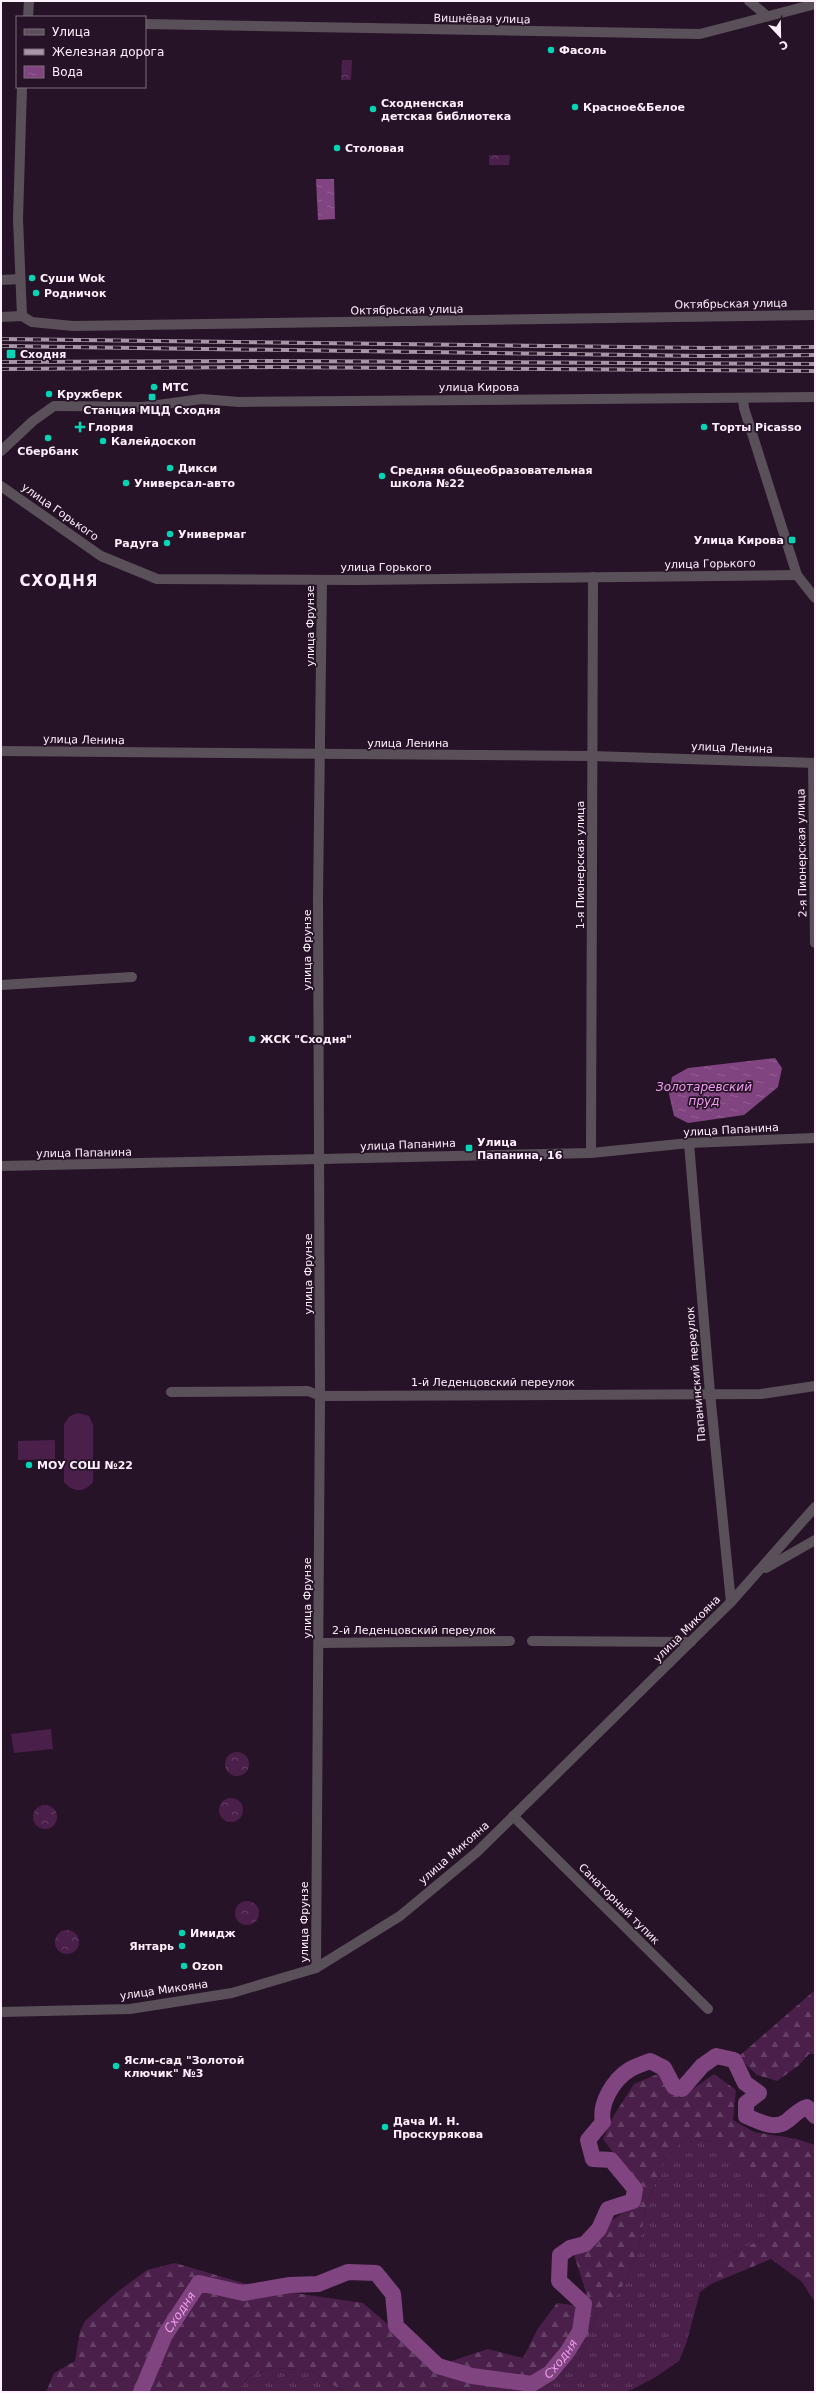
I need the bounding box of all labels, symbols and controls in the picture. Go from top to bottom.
street label: Вишнёвая улица [433,12,531,26]
legend [16,16,146,88]
north arrow [760,16,800,56]
text: Улица [52,25,90,39]
text: С [777,37,790,52]
place label: Фасоль [559,44,606,57]
text: Железная дорога [52,45,164,59]
marker: Фасоль [546,45,556,55]
text: Вода [52,65,83,79]
place label: Сходненская детская библиотека [381,97,511,123]
place label: Красное&Белое [583,101,685,114]
marker: Красное&Белое [570,102,580,112]
marker: Сходненская детская библиотека [368,104,378,114]
place label: Столовая [345,142,404,155]
marker: Столовая [332,143,342,153]
place label: Суши Wok [40,272,106,285]
marker: Суши Wok [27,273,37,283]
place label: Родничок [44,287,107,300]
marker: Родничок [31,288,41,298]
street label: Октябрьская улица [674,297,788,311]
street label: Октябрьская улица [350,303,464,317]
marker: Сходня [5,348,17,360]
place label: Сходня [20,348,66,361]
place label: МТС [162,381,189,394]
street label: улица Кирова [439,381,519,394]
marker: МТС [149,382,159,392]
place label: Кружберк [57,388,123,401]
marker: Кружберк [44,389,54,399]
marker: Станция МЦД Сходня [147,392,157,402]
place label: Станция МЦД Сходня [83,404,221,417]
place label: Глория [88,421,133,434]
place label: Торты Picasso [712,421,802,434]
marker: Глория [75,422,85,432]
marker: Торты Picasso [699,422,709,432]
marker: Сбербанк [43,433,53,443]
place label: Калейдоскоп [111,435,196,448]
marker: Калейдоскоп [98,436,108,446]
place label: Сбербанк [17,445,79,458]
place label: Дикси [178,462,217,475]
marker: Дикси [165,463,175,473]
place label: Средняя общеобразовательная школа №22 [390,464,593,490]
marker: Средняя общеобразовательная школа №22 [377,471,387,481]
place label: Универсал-авто [134,477,235,490]
marker: Универсал-авто [121,478,131,488]
street label: улица Горького [19,481,101,544]
place label: Универмаг [178,528,246,541]
marker: Универмаг [165,529,175,539]
place label: Улица Кирова [694,534,784,547]
marker: Улица Кирова [787,535,797,545]
place label: Радуга [114,537,159,550]
marker: Радуга [162,538,172,548]
street label: улица Горького [664,557,756,571]
street label: улица Горького [340,561,432,574]
district label: СХОДНЯ [20,572,98,590]
street label: улица Фрунзе [304,585,317,667]
street label: улица Ленина [43,733,125,747]
street label: улица Ленина [367,737,449,750]
street label: улица Ленина [691,740,773,756]
street label: 2-я Пионерская улица [794,789,810,917]
street label: 1-я Пионерская улица [574,801,587,929]
street label: улица Фрунзе [301,909,314,991]
place label: ЖСК "Сходня" [260,1033,352,1046]
marker: ЖСК "Сходня" [247,1034,257,1044]
water label: Золотаревский пруд [656,1080,752,1108]
street label: улица Папанина [683,1121,779,1139]
place label: Улица Папанина, 16 [477,1136,563,1162]
street label: улица Папанина [360,1137,456,1153]
marker: Улица Папанина, 16 [464,1143,474,1153]
street label: улица Папанина [36,1146,132,1160]
street label: улица Фрунзе [302,1233,315,1315]
street label: Папанинский переулок [684,1306,708,1442]
street label: 1-й Леденцовский переулок [411,1376,575,1389]
place label: МОУ СОШ №22 [37,1459,133,1472]
marker: МОУ СОШ №22 [24,1460,34,1470]
street label: улица Фрунзе [301,1557,314,1639]
street label: улица Микояна [651,1593,723,1665]
street label: 2-й Леденцовский переулок [332,1624,496,1637]
street label: улица Микояна [416,1819,492,1887]
street label: Санаторный тупик [576,1861,662,1947]
street label: улица Фрунзе [298,1881,311,1963]
place label: Имидж [190,1927,236,1940]
marker: Имидж [177,1928,187,1938]
place label: Янтарь [129,1940,174,1953]
marker: Янтарь [177,1941,187,1951]
place label: Ozon [192,1960,223,1973]
marker: Ozon [179,1961,189,1971]
street label: улица Микояна [119,1977,209,2003]
place label: Ясли-сад "Золотой ключик" №3 [124,2054,244,2080]
marker: Ясли-сад "Золотой ключик" №3 [111,2061,121,2071]
place label: Дача И. Н. Проскурякова [393,2115,483,2141]
marker: Дача И. Н. Проскурякова [380,2122,390,2132]
water label: Сходня [161,2289,198,2335]
water label: Сходня [542,2337,580,2382]

